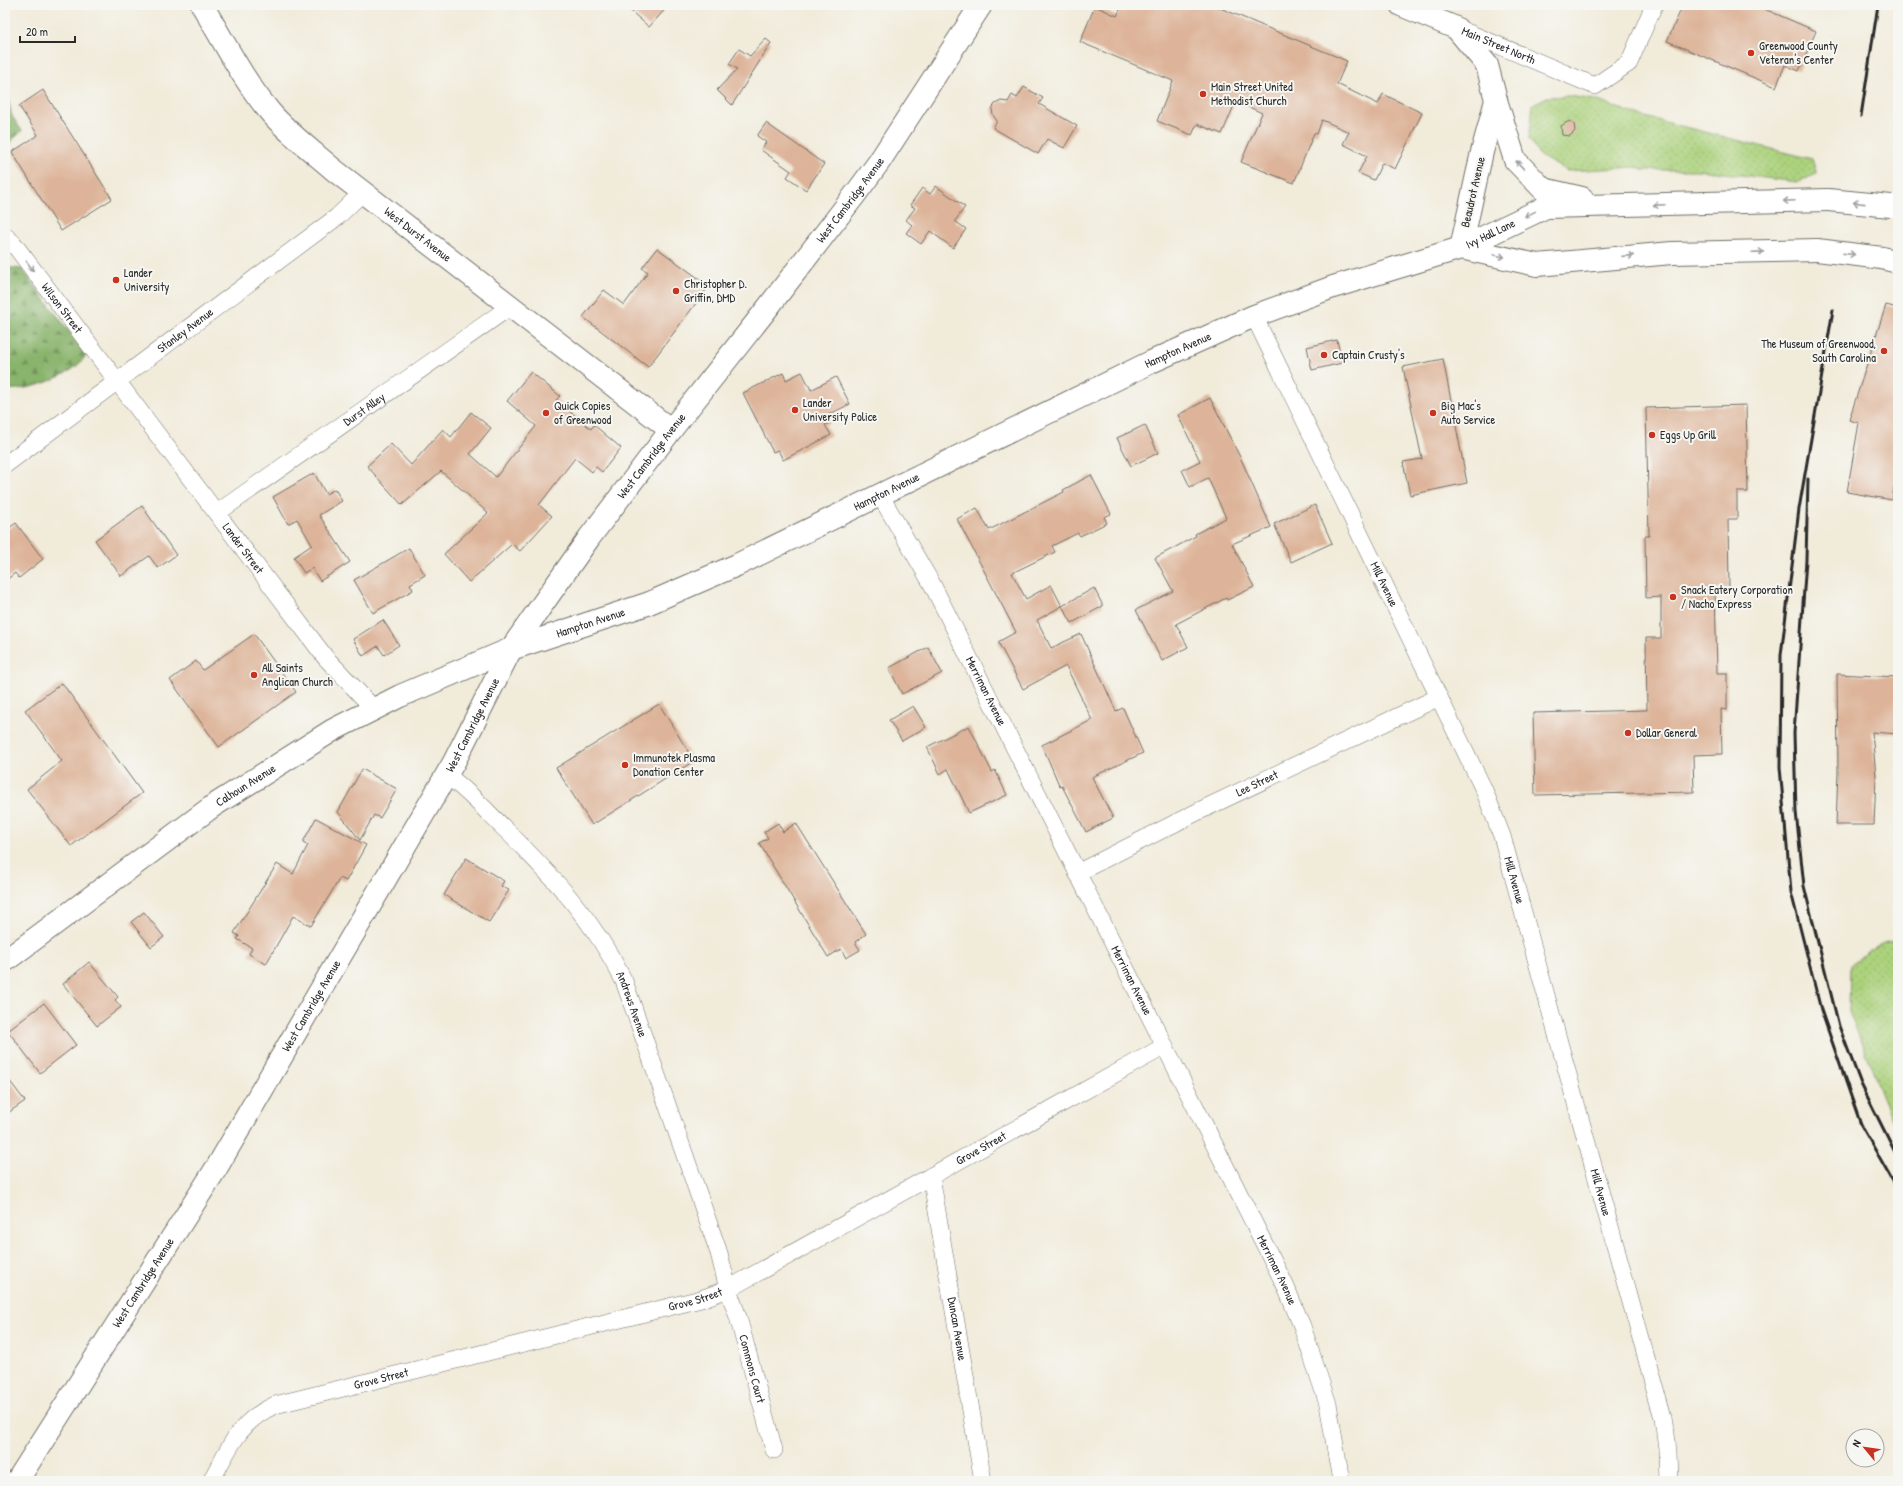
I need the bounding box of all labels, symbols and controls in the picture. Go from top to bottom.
scale bar [20,18,75,44]
street label: Main Street North [1459,22,1538,68]
text: 20 m [26,23,48,40]
place label: Greenwood County Veteran's Center [1759,37,1838,68]
marker: Greenwood County Veteran's Center [1746,48,1756,58]
place label: Main Street United Methodist Church [1211,78,1293,109]
marker: Main Street United Methodist Church [1198,89,1208,99]
street label: West Cambridge Avenue [812,153,888,246]
street label: Beaudrot Avenue [1456,155,1489,229]
one-way arrow [1515,160,1525,170]
one-way arrow [1783,197,1796,205]
one-way arrow [1853,200,1866,207]
one-way arrow [1653,201,1666,208]
street label: West Durst Avenue [381,203,455,266]
one-way arrow [1525,211,1537,218]
street label: Ivy Hall Lane [1463,214,1518,253]
one-way arrow [1751,248,1764,256]
one-way arrow [1842,250,1855,258]
one-way arrow [1621,252,1634,259]
one-way arrow [1492,253,1505,261]
one-way arrow [26,260,35,271]
place label: Lander University [124,264,169,295]
marker: Lander University [111,275,121,285]
place label: Christopher D. Griffin, DMD [684,275,747,306]
street label: Wilson Street [38,279,87,337]
marker: Christopher D. Griffin, DMD [671,286,681,296]
street label: Stanley Avenue [153,303,217,357]
street label: Hampton Avenue [1141,327,1214,372]
place label: The Museum of Greenwood, South Carolina [1761,335,1876,366]
place label: Captain Crusty's [1332,346,1405,363]
marker: The Museum of Greenwood, South Carolina [1879,346,1889,356]
marker: Captain Crusty's [1319,350,1329,360]
street label: Durst Alley [340,388,388,430]
place label: Lander University Police [803,394,877,425]
place label: Quick Copies of Greenwood [554,397,611,428]
place label: Big Mac's Auto Service [1441,397,1495,428]
marker: Lander University Police [790,405,800,415]
marker: Quick Copies of Greenwood [541,408,551,418]
marker: Big Mac's Auto Service [1428,408,1438,418]
street label: West Cambridge Avenue [613,409,689,502]
place label: Eggs Up Grill [1660,426,1717,443]
marker: Eggs Up Grill [1647,430,1657,440]
street label: Hampton Avenue [851,468,922,515]
street label: Lander Street [219,519,269,578]
street label: Mill Avenue [1366,558,1403,610]
place label: Snack Eatery Corporation / Nacho Express [1681,581,1793,612]
marker: Snack Eatery Corporation / Nacho Express [1668,592,1678,602]
street label: Hampton Avenue [554,603,627,641]
street label: Merriman Avenue [962,653,1011,729]
place label: All Saints Anglican Church [262,659,333,690]
marker: All Saints Anglican Church [249,670,259,680]
street label: West Cambridge Avenue [441,675,503,775]
place label: Dollar General [1636,724,1698,741]
marker: Dollar General [1623,728,1633,738]
place label: Immunotek Plasma Donation Center [633,749,715,780]
street label: Calhoun Avenue [212,759,279,810]
marker: Immunotek Plasma Donation Center [620,760,630,770]
street label: Lee Street [1233,765,1281,800]
street label: Mill Avenue [1500,854,1529,906]
street label: Merriman Avenue [1108,943,1157,1018]
street label: West Cambridge Avenue [277,956,344,1055]
street label: Andrews Avenue [612,968,652,1039]
street label: Grove Street [952,1127,1010,1169]
street label: Mill Avenue [1586,1167,1616,1218]
street label: Merriman Avenue [1253,1232,1301,1307]
street label: West Cambridge Avenue [108,1234,178,1331]
street label: Grove Street [666,1283,725,1315]
street label: Duncan Avenue [944,1296,971,1362]
street label: Commons Court [735,1332,770,1406]
street label: Grove Street [352,1363,411,1393]
north arrow [1845,1428,1885,1468]
text: N [1849,1437,1864,1449]

